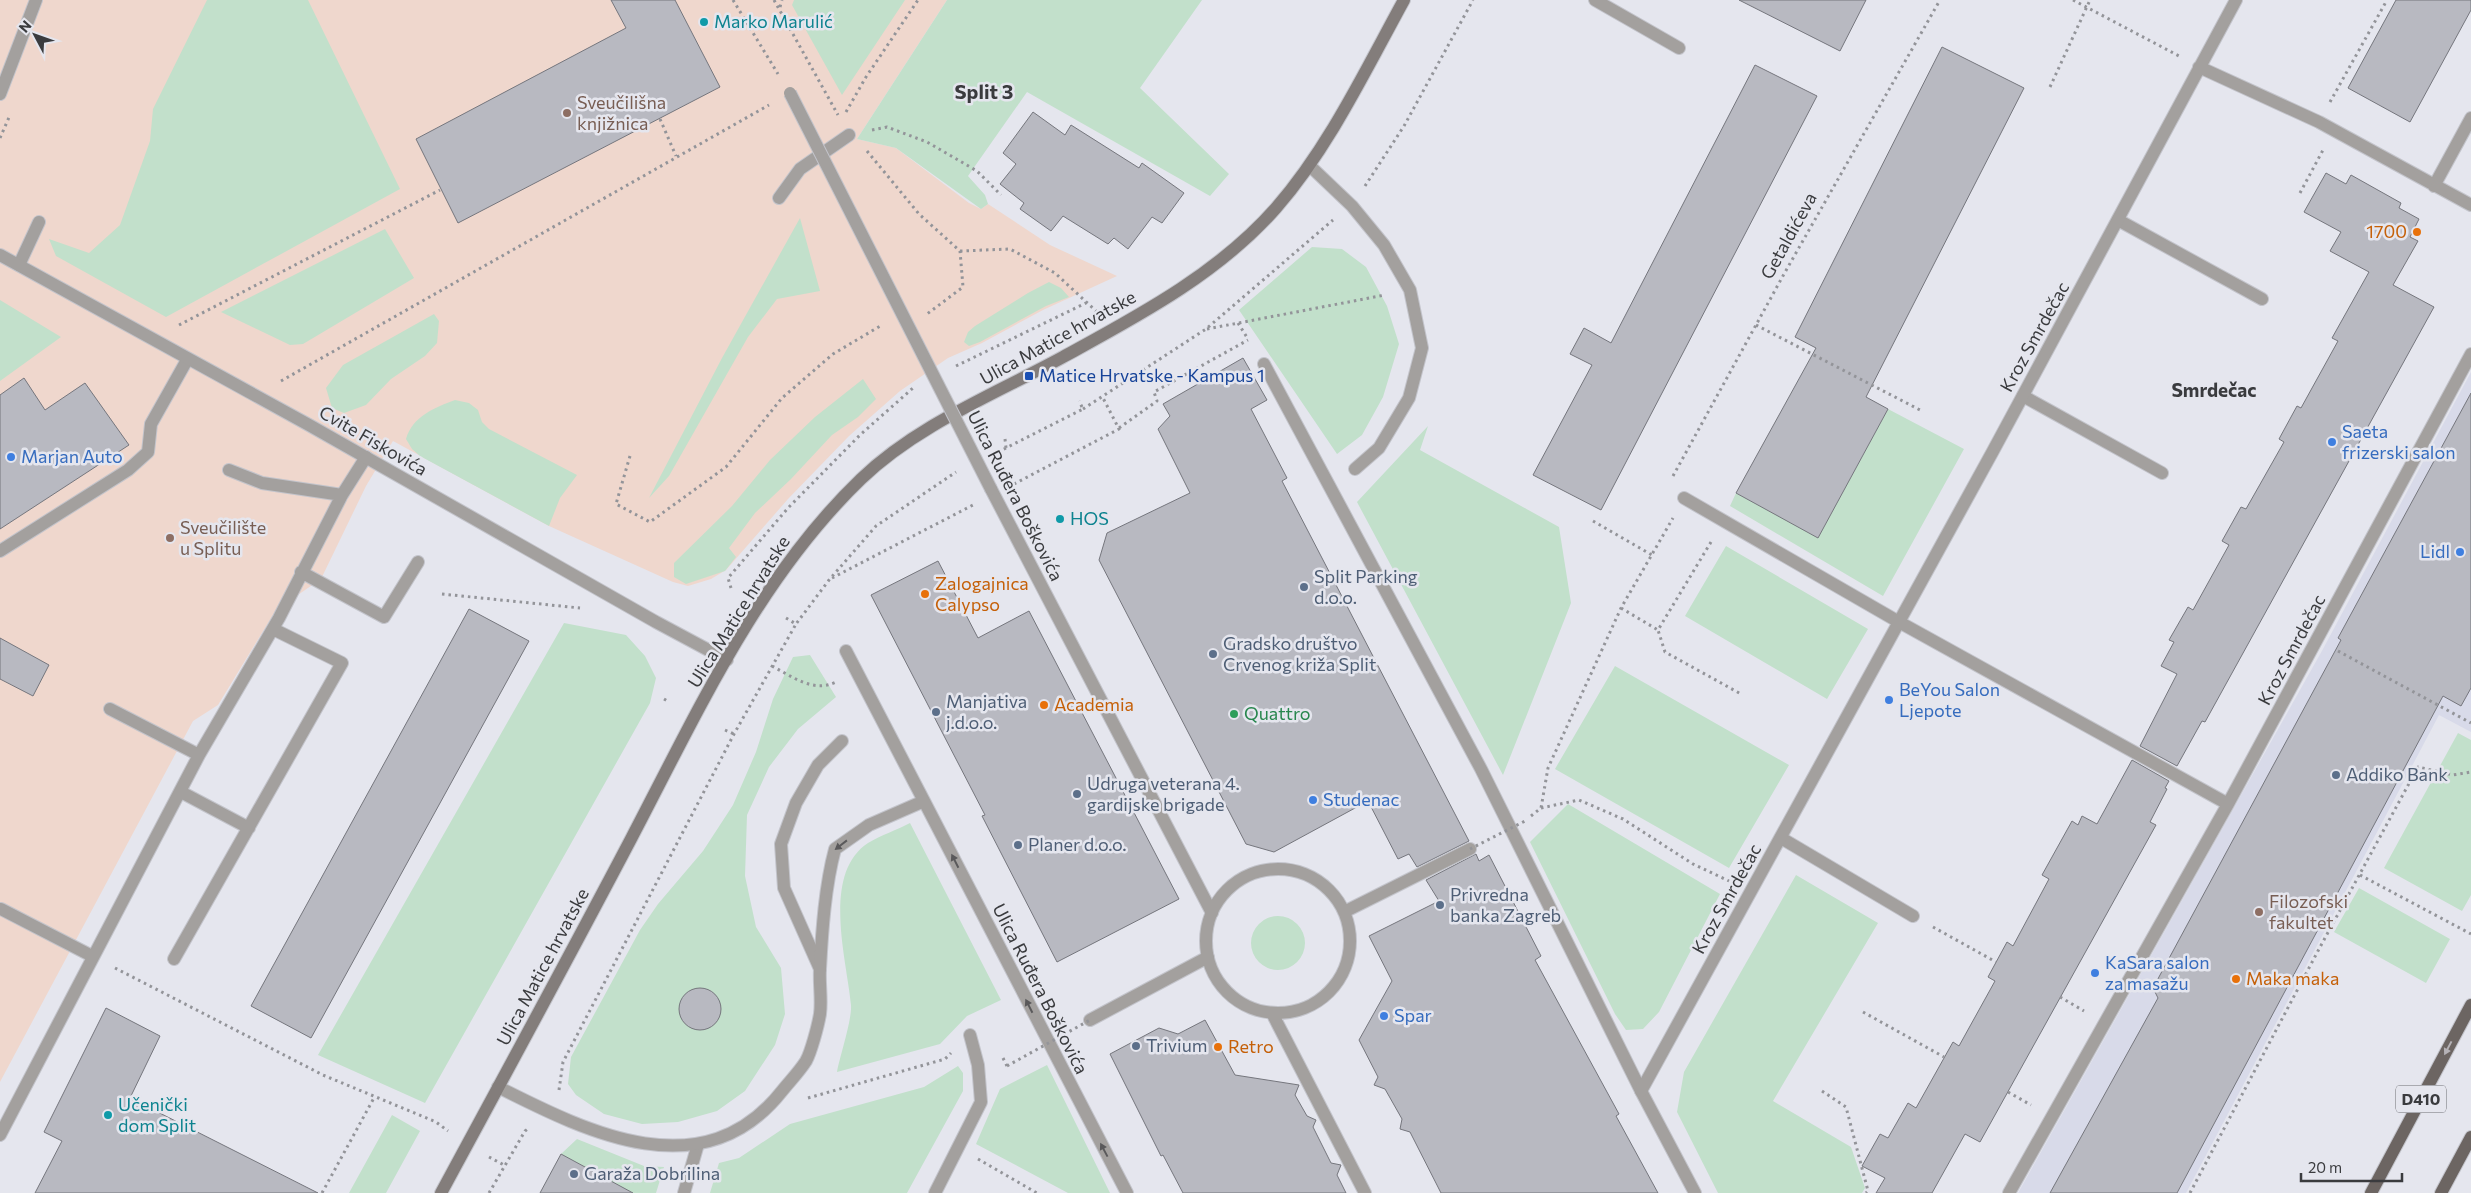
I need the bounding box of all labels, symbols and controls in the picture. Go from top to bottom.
north arrow [10,10,60,60]
place label: Marko Marulić [714,10,833,32]
marker: Marko Marulić [698,16,710,28]
text: N [15,17,35,36]
district label: Split 3 [955,79,1013,103]
place label: Sveučilišna knjižnica [577,91,666,134]
marker: Sveučilišna knjižnica [561,107,573,119]
street label: Getaldićeva [1755,188,1821,283]
place label: 1700 [2366,220,2407,242]
marker: 1700 [2411,226,2423,238]
street label: Kroz Smrdečac [1995,278,2073,395]
street label: Ulica Matice hrvatske [976,285,1139,389]
place label: Matice Hrvatske - Kampus 1 [1039,364,1265,386]
marker: Matice Hrvatske - Kampus 1 [1023,370,1035,382]
district label: Smrdečac [2171,378,2257,401]
street label: Cvite Fiskovića [316,400,431,480]
street label: Ulica Ruđera Boškovića [963,407,1068,584]
place label: Saeta frizerski salon [2342,420,2456,463]
marker: Saeta frizerski salon [2326,436,2338,448]
place label: Marjan Auto [21,445,123,467]
marker: Marjan Auto [5,451,17,463]
place label: HOS [1070,507,1109,529]
marker: HOS [1054,513,1066,525]
place label: Sveučilište u Splitu [180,516,266,559]
marker: Sveučilište u Splitu [164,532,176,544]
street label: Ulica Matice hrvatske [683,532,794,691]
place label: Lidl [2420,540,2450,562]
marker: Lidl [2454,546,2466,558]
place label: Split Parking d.o.o. [1314,565,1418,608]
place label: Zalogajnica Calypso [935,572,1029,615]
marker: Split Parking d.o.o. [1298,581,1310,593]
marker: Zalogajnica Calypso [919,588,931,600]
street label: Kroz Smrdečac [2253,590,2330,709]
place label: Gradsko društvo Crvenog križa Split [1223,632,1376,675]
marker: Gradsko društvo Crvenog križa Split [1207,648,1219,660]
place label: BeYou Salon Ljepote [1899,678,2000,721]
place label: Manjativa j.d.o.o. [946,690,1027,733]
place label: Academia [1054,693,1134,715]
marker: BeYou Salon Ljepote [1883,694,1895,706]
marker: Academia [1038,699,1050,711]
place label: Quattro [1244,702,1311,724]
marker: Manjativa j.d.o.o. [930,706,942,718]
marker: Quattro [1228,708,1240,720]
place label: Addiko Bank [2346,763,2448,785]
marker: Addiko Bank [2330,769,2342,781]
place label: Udruga veterana 4. gardijske brigade [1087,772,1240,815]
marker: Udruga veterana 4. gardijske brigade [1071,788,1083,800]
place label: Studenac [1323,788,1399,810]
marker: Studenac [1307,794,1319,806]
place label: Planer d.o.o. [1028,833,1127,855]
marker: Planer d.o.o. [1012,839,1024,851]
one-way arrow [835,840,848,851]
street label: Kroz Smrdečac [1687,840,1765,957]
one-way arrow [951,854,959,868]
place label: Privredna banka Zagreb [1450,883,1561,926]
street label: Ulica Matice hrvatske [491,884,593,1049]
place label: Filozofski fakultet [2269,890,2348,933]
marker: Privredna banka Zagreb [1434,899,1446,911]
street label: Ulica Ruđera Boškovića [988,900,1093,1077]
marker: Filozofski fakultet [2253,906,2265,918]
place label: KaSara salon za masažu [2105,951,2210,994]
marker: KaSara salon za masažu [2089,967,2101,979]
place label: Maka maka [2246,967,2339,989]
marker: Maka maka [2230,973,2242,985]
one-way arrow [1025,999,1033,1013]
place label: Spar [1394,1004,1432,1026]
marker: Spar [1378,1010,1390,1022]
place label: Trivium [1146,1034,1207,1056]
place label: Retro [1228,1035,1274,1057]
marker: Trivium [1130,1040,1142,1052]
marker: Retro [1212,1041,1224,1053]
one-way arrow [2444,1041,2452,1056]
road number: D410 [2396,1086,2446,1112]
place label: Učenički dom Split [118,1093,196,1136]
marker: Učenički dom Split [102,1109,114,1121]
one-way arrow [1100,1143,1108,1157]
scale bar [2301,1150,2402,1182]
text: 20 m [2308,1158,2342,1176]
place label: Garaža Dobrilina [584,1162,720,1184]
marker: Garaža Dobrilina [568,1168,580,1180]

